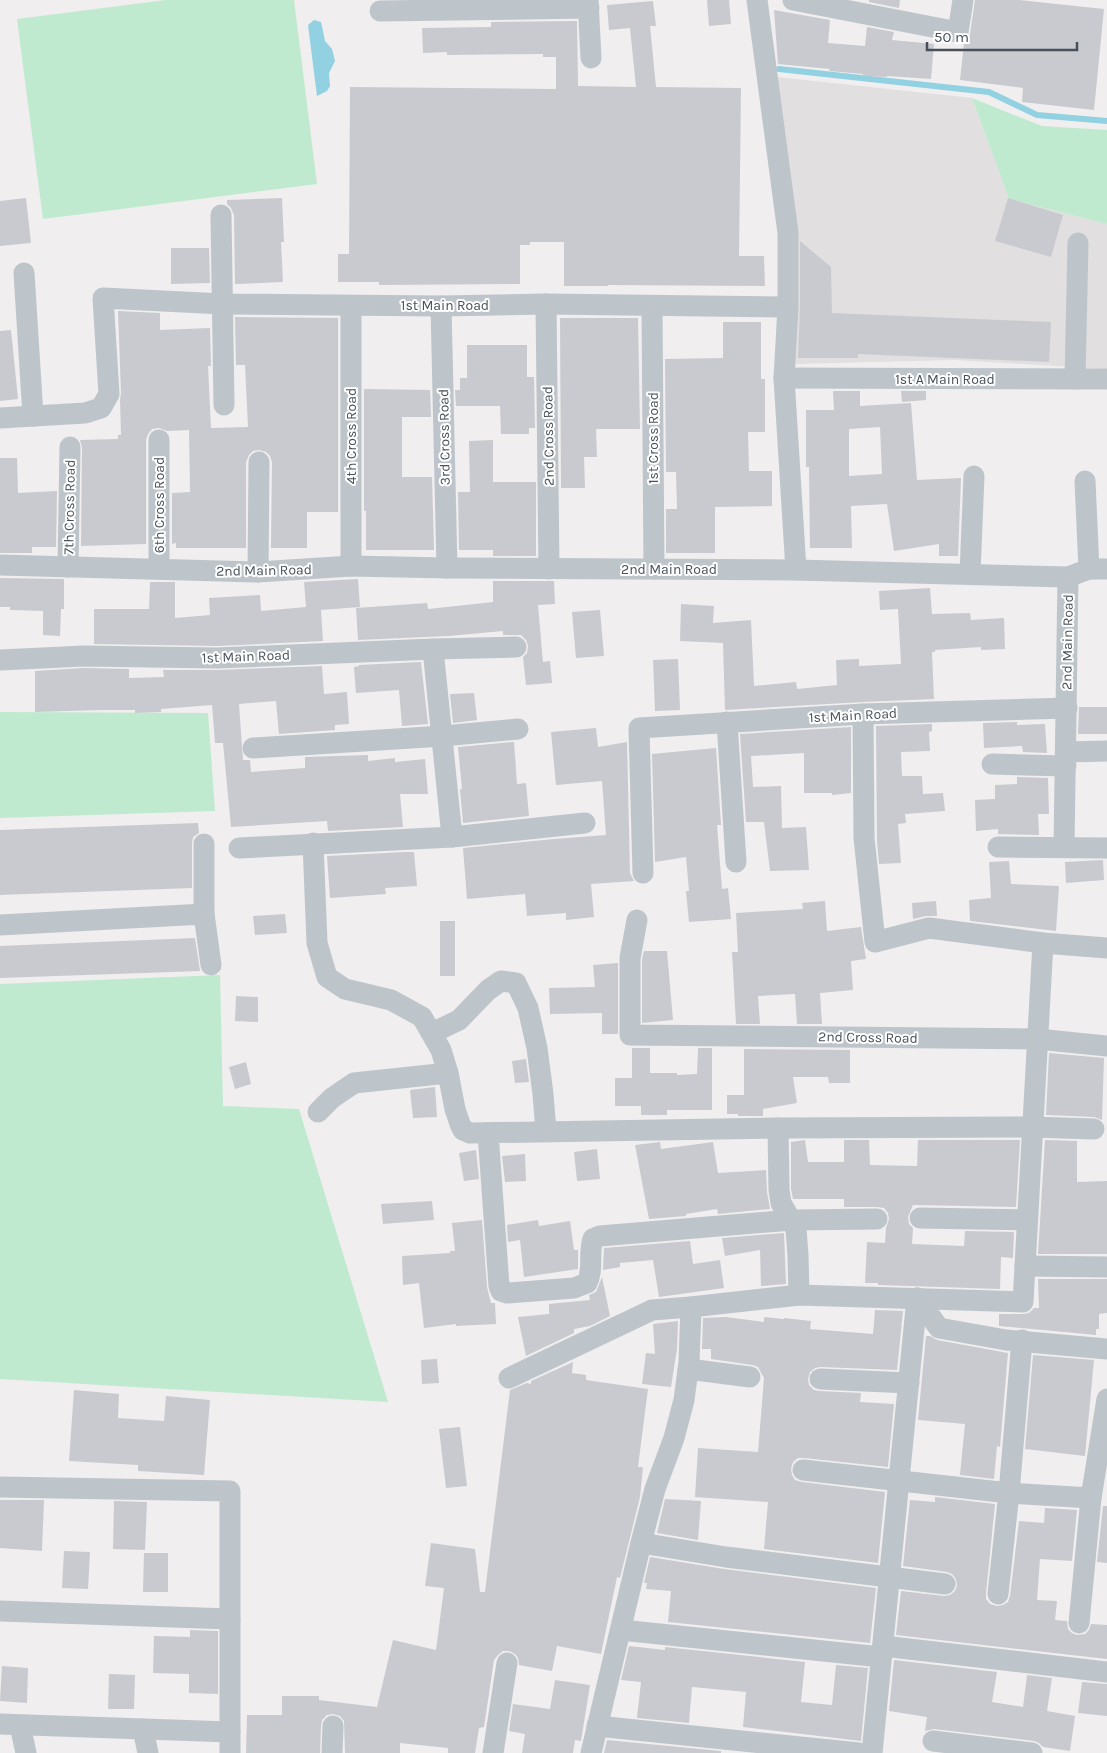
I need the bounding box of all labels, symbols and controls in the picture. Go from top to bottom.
scale bar [927,20,1077,52]
text: 50 m [934,28,969,46]
street label: 1st Main Road [401,297,489,314]
street label: 1st A Main Road [895,371,995,388]
street label: 2nd Cross Road [539,386,558,486]
street label: 4th Cross Road [343,388,360,484]
street label: 3rd Cross Road [435,389,454,485]
street label: 1st Cross Road [645,392,662,484]
street label: 6th Cross Road [151,457,168,553]
street label: 7th Cross Road [60,459,79,555]
street label: 2nd Main Road [216,561,312,580]
street label: 2nd Main Road [621,561,717,578]
street label: 2nd Main Road [1058,594,1077,690]
street label: 1st Main Road [202,646,290,667]
street label: 1st Main Road [808,705,898,726]
street label: 2nd Cross Road [818,1028,918,1047]

